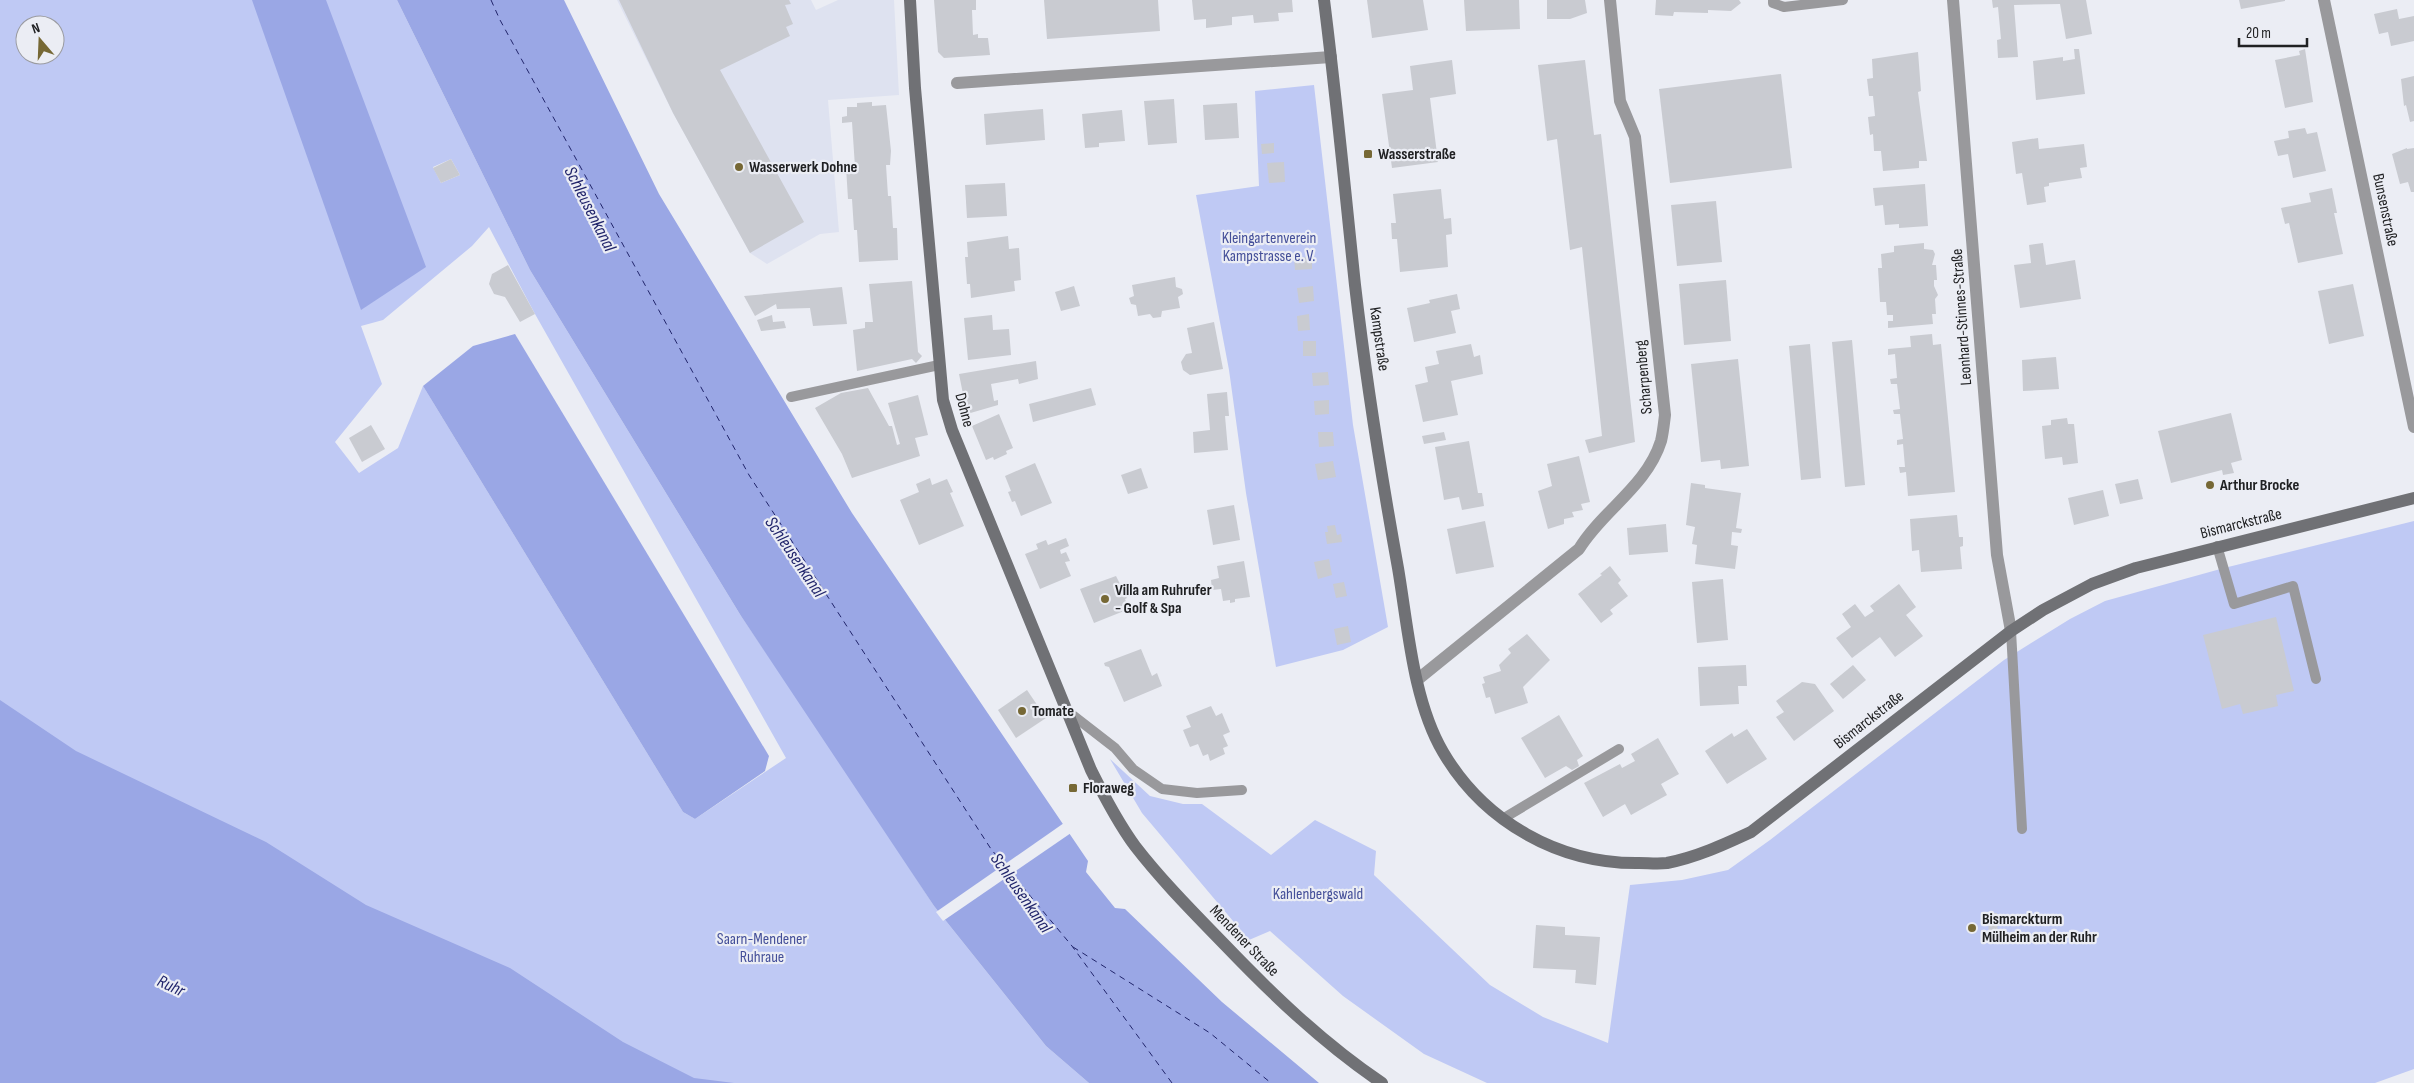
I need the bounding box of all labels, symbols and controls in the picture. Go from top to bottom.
north arrow [15,15,65,65]
scale bar [2239,15,2306,47]
text: N [30,19,42,37]
text: 20 m [2246,24,2271,43]
place label: Wasserstraße [1378,145,1456,164]
marker: Wasserstraße [1362,148,1374,160]
place label: Wasserwerk Dohne [749,158,858,177]
marker: Wasserwerk Dohne [733,161,745,173]
water label: Schleusenkanal [560,163,621,256]
street label: Bunsenstraße [2368,172,2402,248]
park label: Kleingartenverein Kampstrasse e. V. [1222,229,1316,266]
street label: Leonhard-Stinnes-Straße [1948,248,1976,386]
street label: Kampstraße [1365,306,1393,372]
street label: Scharpenberg [1631,339,1657,415]
street label: Dohne [950,391,978,429]
place label: Arthur Brocke [2219,476,2299,495]
marker: Arthur Brocke [2204,479,2216,491]
street label: Bismarckstraße [2198,505,2284,543]
water label: Schleusenkanal [760,513,830,602]
place label: Villa am Ruhrufer - Golf & Spa [1115,581,1212,618]
marker: Villa am Ruhrufer - Golf & Spa [1099,593,1111,605]
street label: Bismarckstraße [1830,687,1908,753]
place label: Tomate [1032,702,1074,721]
marker: Tomate [1016,705,1028,717]
place label: Floraweg [1083,779,1134,798]
marker: Floraweg [1067,782,1079,794]
water label: Schleusenkanal [986,849,1057,937]
park label: Kahlenbergswald [1273,885,1363,904]
street label: Mendener Straße [1205,901,1283,981]
place label: Bismarckturm Mülheim an der Ruhr [1982,910,2097,947]
marker: Bismarckturm Mülheim an der Ruhr [1966,922,1978,934]
park label: Saarn-Mendener Ruhraue [717,930,808,967]
water label: Ruhr [154,971,189,1002]

